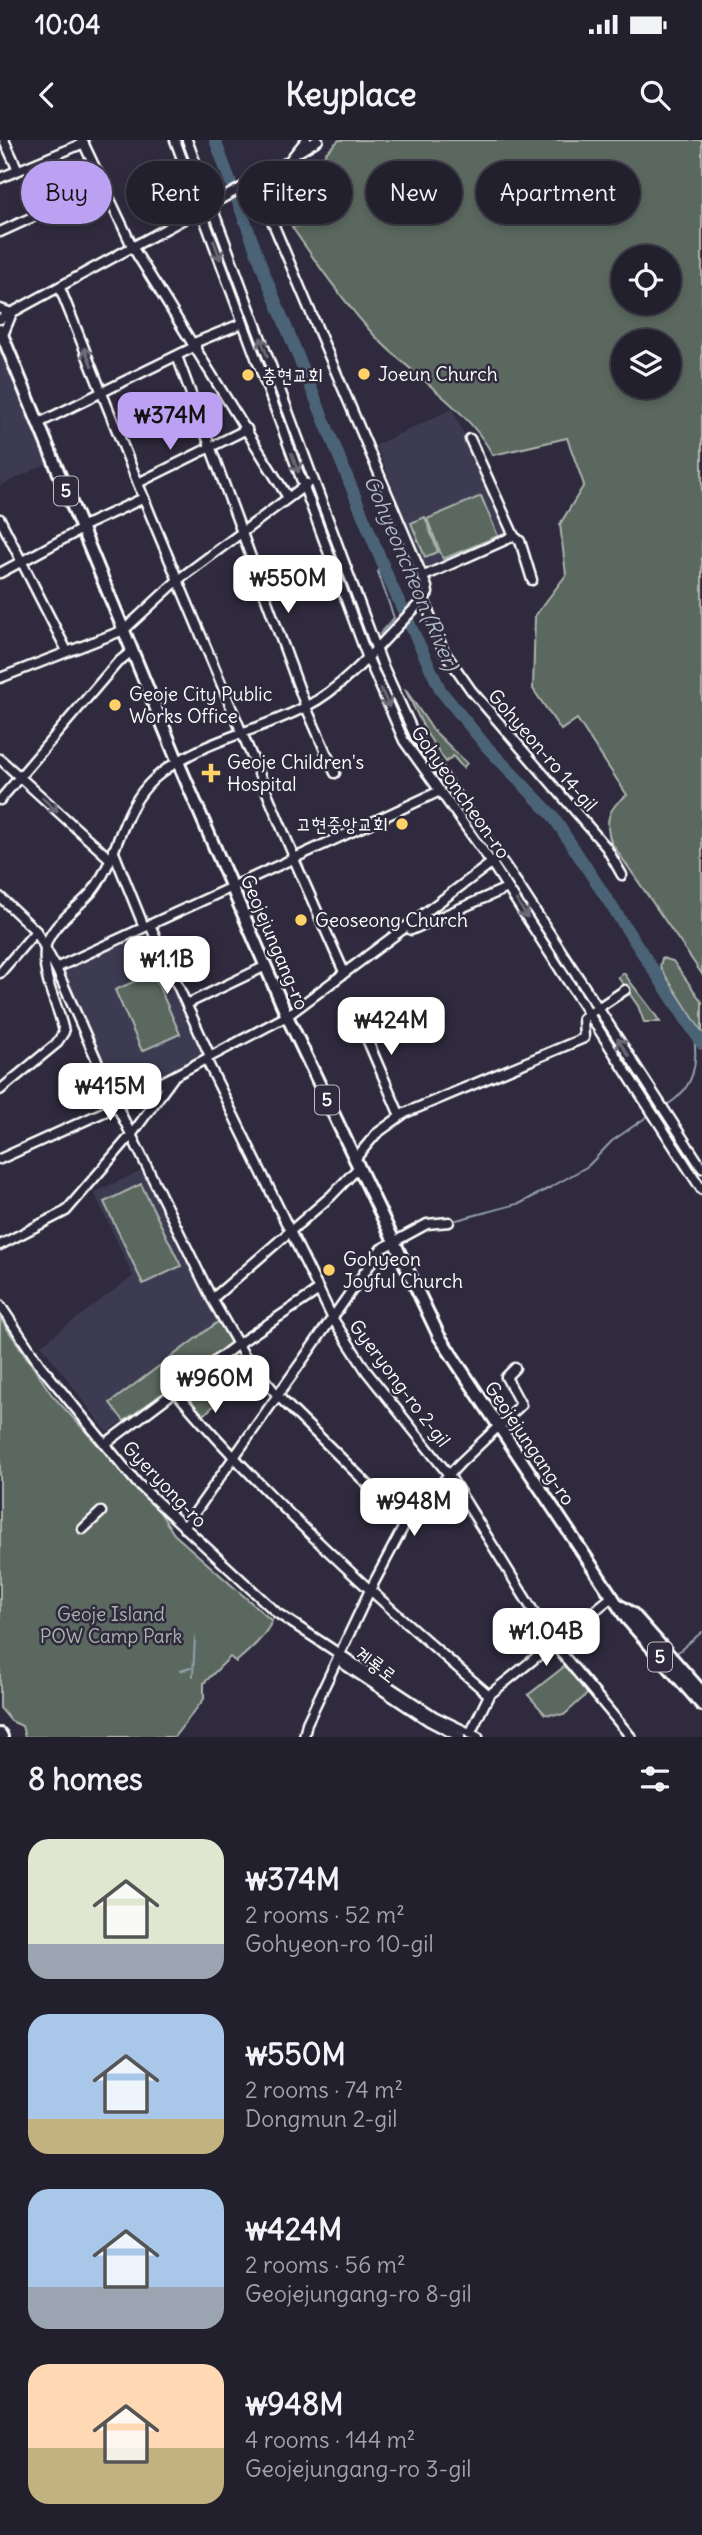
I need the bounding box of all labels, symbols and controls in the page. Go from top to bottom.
text: 10:04 [35,8,100,41]
text: Keyplace [286,74,416,115]
icon: back [28,76,66,114]
icon: search [636,76,674,114]
chip: Buy [21,161,112,224]
chip: Rent [126,161,224,224]
chip: Filters [238,161,352,224]
chip: New [366,161,462,224]
chip: Apartment [476,161,640,224]
one-way arrow [212,238,224,260]
map controls [611,245,681,399]
button: locate [611,245,681,315]
button: layers [611,329,681,399]
one-way arrow [257,337,270,359]
one-way arrow [81,347,94,368]
place label: Joeun Church [378,362,498,386]
place label: 충현교회 [262,363,323,387]
marker: Joeun Church [356,366,372,382]
marker: 충현교회 [240,367,256,383]
pin: ₩374M [121,392,219,452]
text: ₩374M [134,400,206,429]
one-way arrow [289,452,302,474]
water label: Gohyeoncheon (River) [358,471,465,676]
road number: 5 [54,477,78,506]
pin: ₩550M [239,556,337,615]
text: ₩550M [249,563,327,592]
place label: Geoje City Public Works Office [129,682,272,728]
street label: Gohyeon-ro 14-gil [483,684,603,816]
one-way arrow [379,687,392,708]
marker: Geoje City Public Works Office [107,697,123,713]
street label: Gohyeoncheon-ro [406,721,516,863]
place label: Geoje Children's Hospital [227,750,364,796]
marker: Geoje Children's Hospital [201,763,221,783]
one-way arrow [41,797,59,813]
place label: 고현중앙교회 [296,812,388,836]
marker: 고현중앙교회 [394,816,410,832]
street label: Geojejungang-ro [236,871,314,1013]
one-way arrow [515,899,529,919]
place label: Geoseong Church [315,908,468,932]
marker: Geoseong Church [293,912,309,928]
pin: ₩1.1B [118,936,216,996]
text: ₩1.1B [140,944,194,973]
pin: ₩424M [342,998,440,1057]
text: ₩424M [354,1005,428,1034]
one-way arrow [615,1038,630,1057]
pin: ₩415M [61,1063,159,1123]
text: ₩415M [74,1071,146,1100]
road number: 5 [315,1085,339,1114]
place label: Gohyeon Joyful Church [343,1247,463,1293]
marker: Gohyeon Joyful Church [321,1262,337,1278]
street label: Gyeryong-ro 2-gil [344,1315,456,1451]
pin: ₩960M [166,1356,264,1415]
text: ₩960M [176,1363,254,1392]
street label: Geojejungang-ro [480,1376,580,1510]
street label: Gyeryong-ro [118,1436,212,1532]
pin: ₩948M [365,1478,463,1538]
text: ₩948M [376,1486,452,1515]
park label: Geoje Island POW Camp Park [40,1602,182,1648]
pin: ₩1.04B [489,1608,603,1668]
text: ₩1.04B [509,1616,583,1645]
street label: 계룡로 [350,1641,402,1687]
road number: 5 [648,1642,672,1672]
text: 8 homes [28,1760,143,1798]
icon: filters [636,1760,674,1798]
text: ₩374M [245,1860,340,1898]
icon: home [84,1867,168,1951]
text: 2 rooms · 52 m² [245,1900,405,1929]
text: Gohyeon-ro 10-gil [245,1929,434,1958]
text: ₩550M [245,2035,346,2073]
icon: home [84,2042,168,2126]
text: 2 rooms · 74 m² [245,2075,403,2104]
text: Dongmun 2-gil [245,2104,397,2133]
text: ₩424M [245,2210,342,2248]
icon: home [84,2217,168,2301]
text: 2 rooms · 56 m² [245,2250,406,2279]
text: Geojejungang-ro 8-gil [245,2279,472,2308]
text: ₩948M [245,2385,344,2423]
icon: home [84,2392,168,2476]
text: 4 rooms · 144 m² [245,2425,415,2454]
text: Geojejungang-ro 3-gil [245,2454,472,2483]

